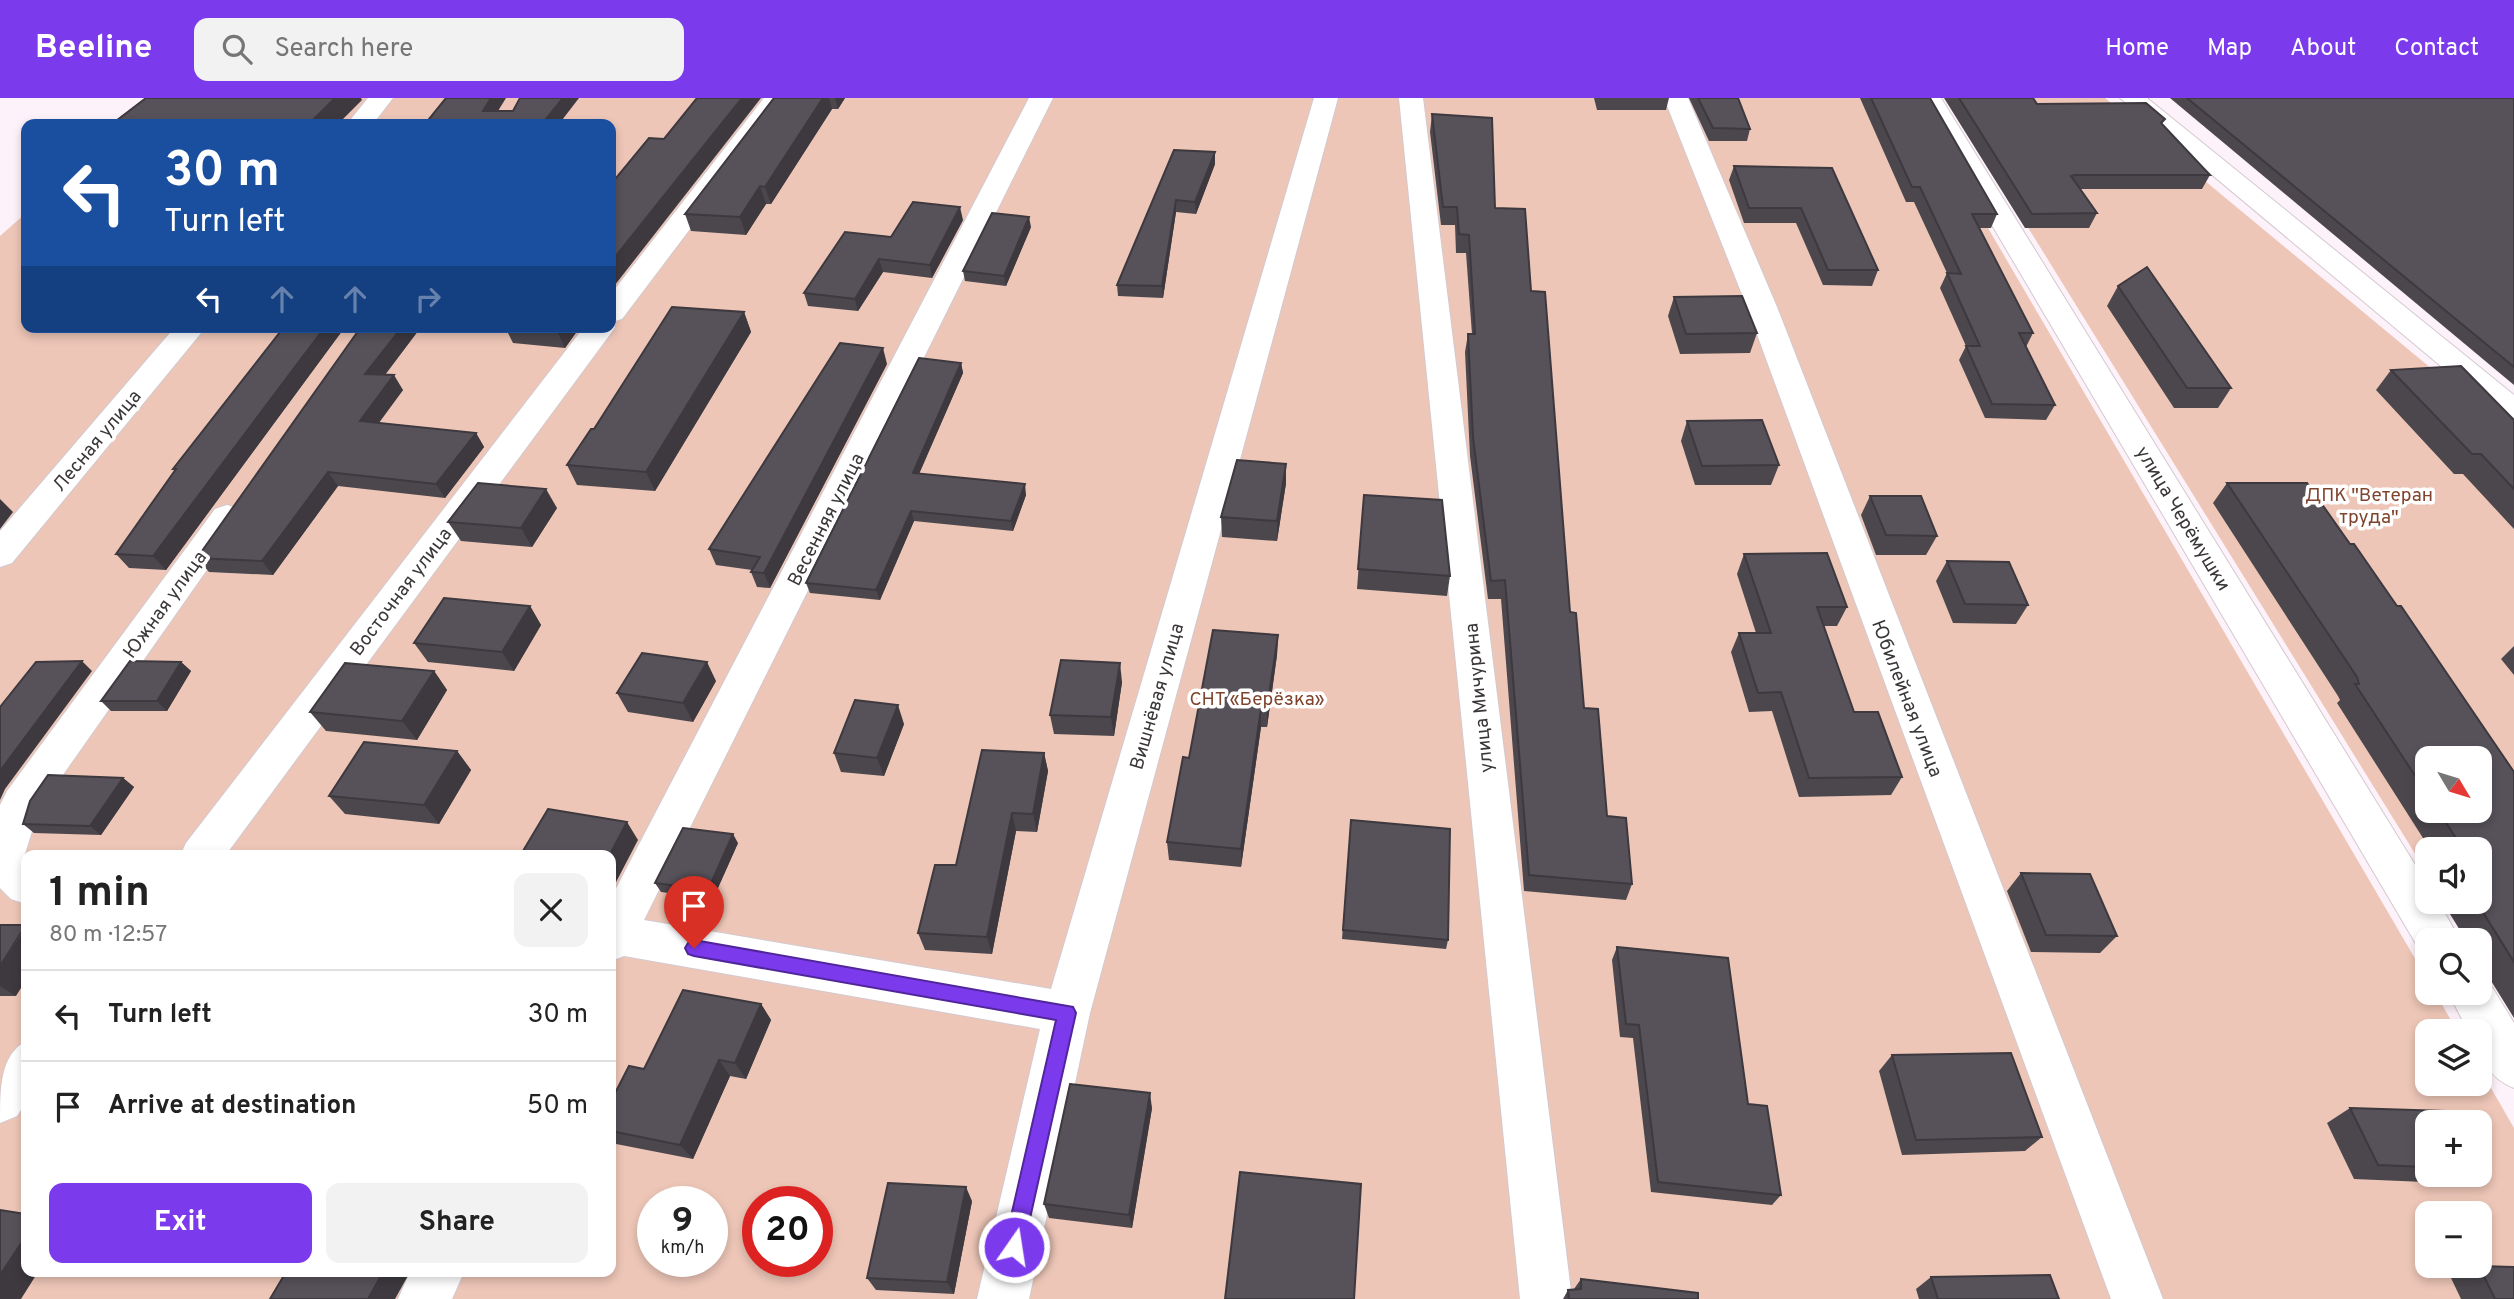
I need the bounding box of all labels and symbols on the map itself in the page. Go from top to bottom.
street label: Лесная улица [48,385,147,497]
street label: улица Черёмушки [2130,442,2235,596]
street label: Весенняя улица [783,449,871,590]
park label: ДПК "Ветеран труда" [2305,484,2433,530]
street label: Восточная улица [345,523,458,661]
street label: Южная улица [119,547,213,664]
street label: Юбилейная улица [1865,617,1947,781]
street label: Вишнёвая улица [1125,620,1190,773]
street label: улица Мичурина [1460,622,1500,774]
park label: СНТ «Берёзка» [1189,688,1325,712]
north arrow [2415,746,2492,822]
pin [664,876,724,948]
speed limit sign: 20 [742,1186,833,1277]
position arrow [977,1210,1051,1284]

